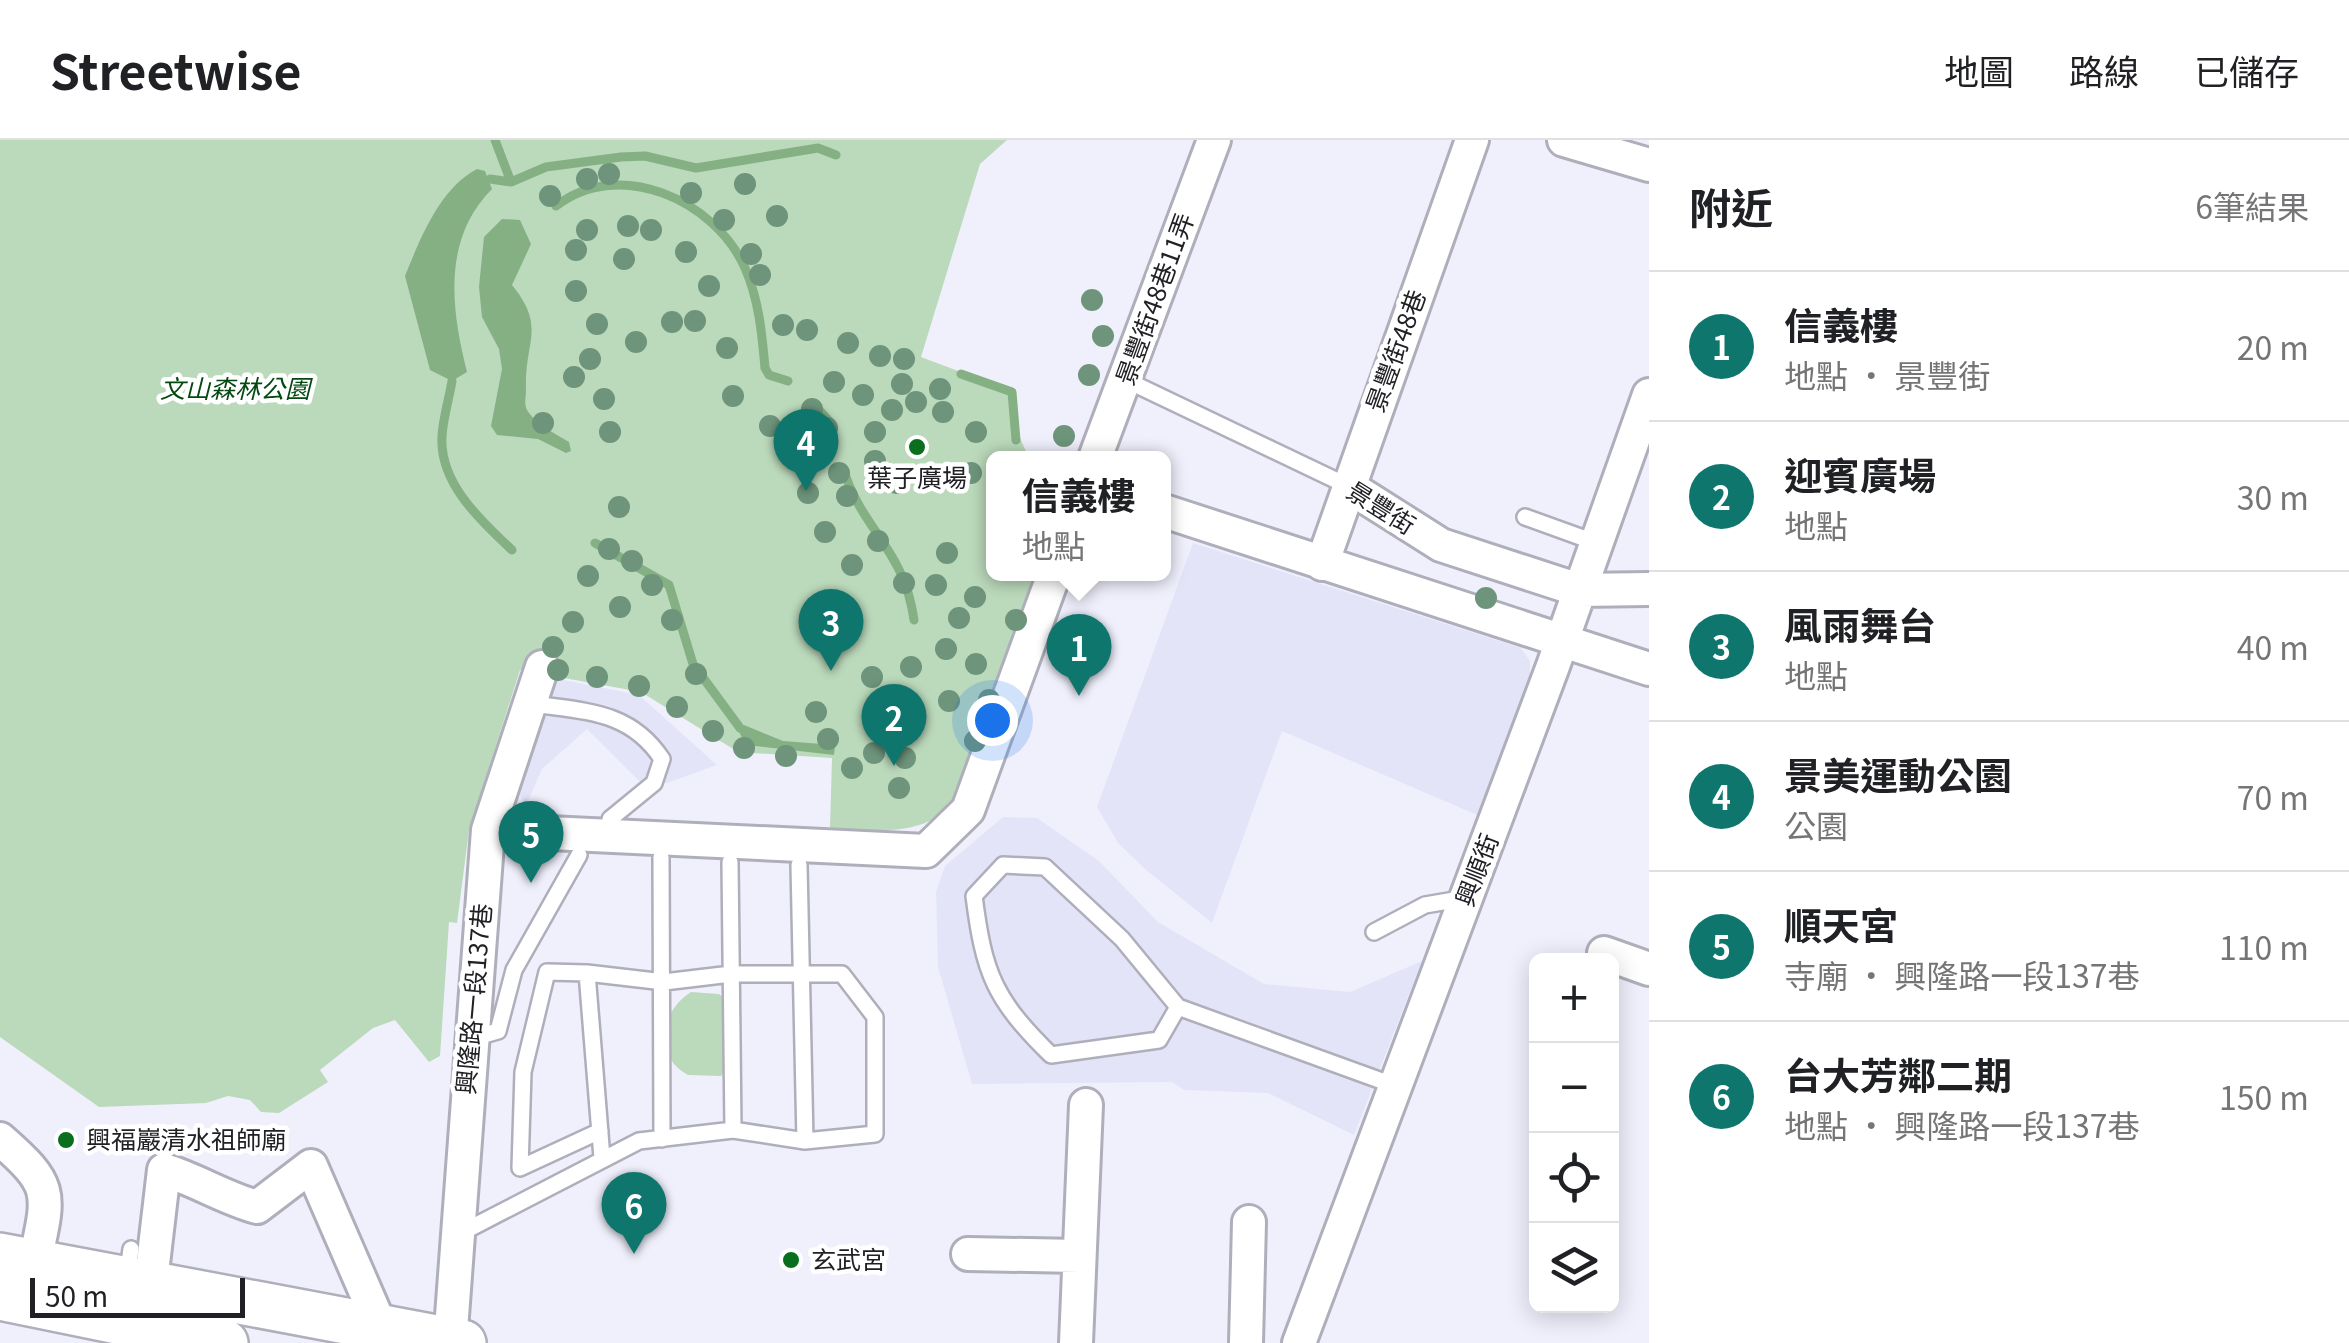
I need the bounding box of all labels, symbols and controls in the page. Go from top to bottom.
text: Streetwise [50,34,301,104]
text: 地圖 [1944,44,2014,95]
text: 路線 [2069,44,2139,95]
text: 已儲存 [2194,44,2299,95]
text: 附近 [1689,175,1773,236]
text: 6筆結果 [2195,182,2309,228]
street label: 景豐街48巷11弄 [1105,207,1201,389]
street label: 景豐街48巷 [1355,284,1433,417]
text: 信義樓 [1784,296,1898,351]
text: 1 [1712,323,1731,369]
text: 20 m [2237,323,2309,369]
text: 地點 · 景豐街 [1784,351,1990,397]
park label: 文山森林公園 [160,369,313,405]
pin: 4 [774,408,838,491]
marker: 葉子廣場 [906,436,928,458]
text: 迎賓廣場 [1784,446,1936,501]
popup [986,451,1171,581]
place label: 葉子廣場 [867,458,967,494]
text: 信義樓 [1021,466,1136,521]
street label: 景豐街 [1341,471,1423,541]
text: 2 [1712,473,1731,519]
text: 30 m [2237,473,2309,519]
text: 地點 [1784,501,1848,547]
text: 地點 [1021,521,1086,567]
pin: 3 [798,588,864,671]
text: 風雨舞台 [1784,596,1936,651]
pin: 1 [1046,614,1112,696]
text: 3 [1712,623,1731,669]
text: 40 m [2237,623,2309,669]
text: 地點 [1784,651,1848,697]
pin: 2 [862,684,926,766]
your location [967,695,1018,746]
text: 景美運動公園 [1784,746,2012,801]
text: 4 [1712,773,1731,819]
text: 70 m [2237,773,2309,819]
pin: 5 [498,800,564,883]
text: 公園 [1784,801,1848,847]
street label: 興順街 [1445,828,1505,911]
text: 順天宮 [1784,896,1898,951]
street label: 興隆路一段137巷 [446,902,498,1096]
text: 5 [1712,923,1731,969]
text: 110 m [2219,923,2309,969]
text: 寺廟 · 興隆路一段137巷 [1784,951,2140,997]
map controls [1529,953,1619,1313]
button: + [1529,953,1619,1043]
button: − [1529,1043,1619,1133]
text: 台大芳鄰二期 [1784,1046,2012,1101]
text: 6 [1712,1073,1731,1119]
text: 150 m [2219,1073,2309,1119]
text: 地點 · 興隆路一段137巷 [1784,1101,2140,1147]
place label: 興福巖清水祖師廟 [86,1120,286,1156]
marker: 興福巖清水祖師廟 [55,1129,77,1151]
button: locate [1529,1133,1619,1223]
pin: 6 [602,1172,666,1254]
button: layers [1529,1223,1619,1313]
place label: 玄武宮 [811,1240,886,1276]
marker: 玄武宮 [780,1249,802,1271]
scale bar [30,1273,245,1318]
text: 50 m [45,1275,108,1315]

